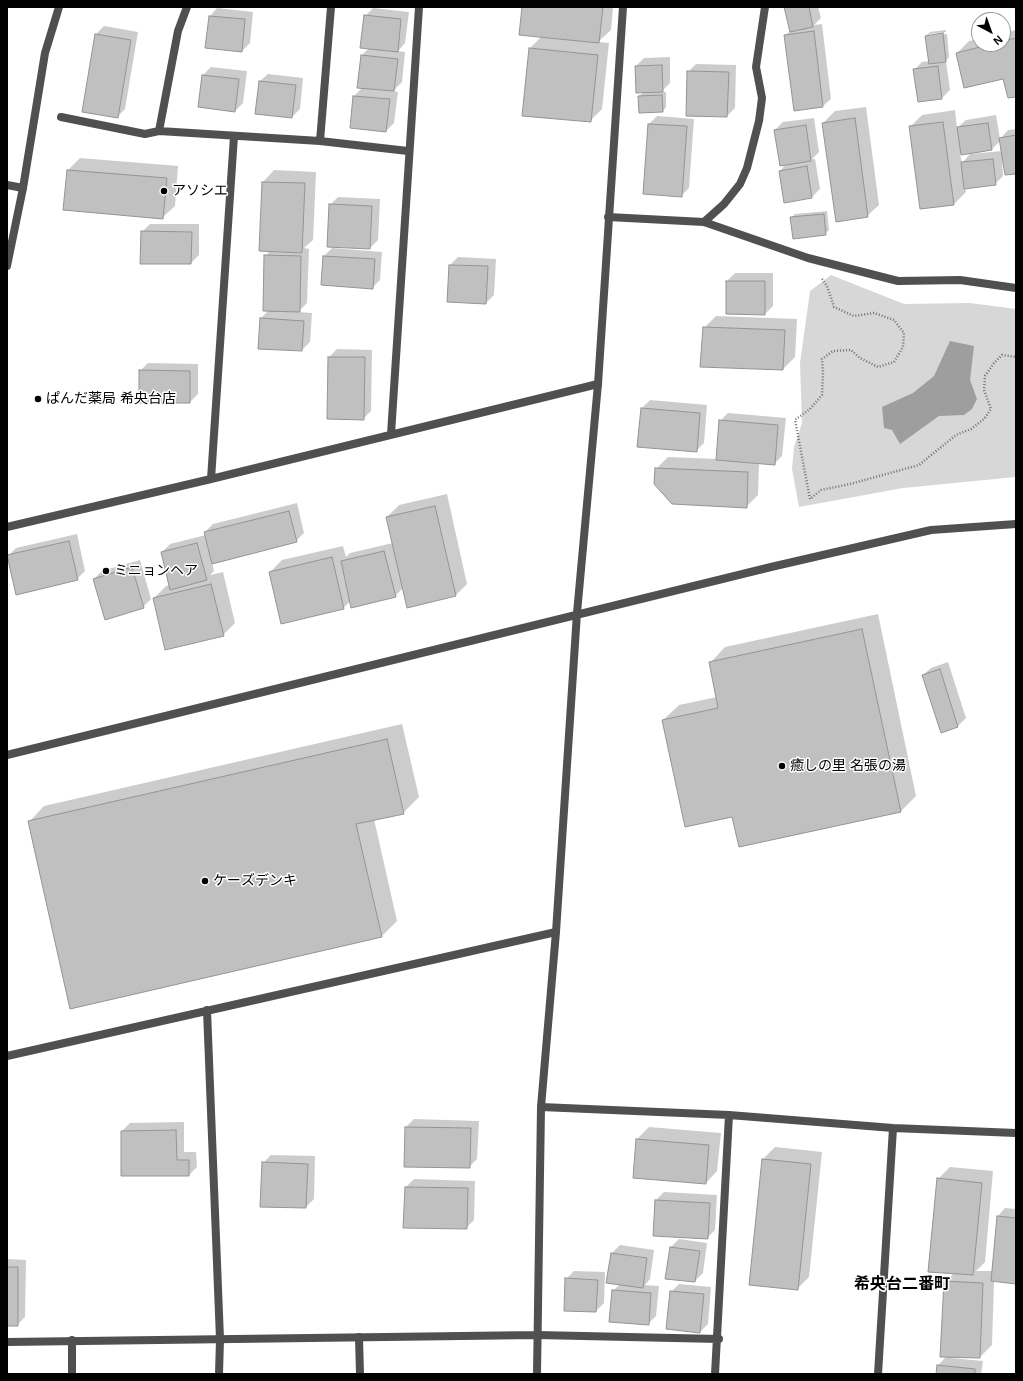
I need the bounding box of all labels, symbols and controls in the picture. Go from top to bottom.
north arrow [971,12,1011,52]
text: N [991,33,1005,47]
place label: アソシエ [172,183,228,199]
marker: アソシエ [159,186,169,196]
place label: ぱんだ薬局 希央台店 [46,391,176,407]
marker: ぱんだ薬局 希央台店 [33,394,43,404]
place label: ミニョンヘア [114,563,198,579]
marker: ミニョンヘア [101,566,111,576]
place label: 癒しの里 名張の湯 [790,758,906,774]
marker: 癒しの里 名張の湯 [777,761,787,771]
place label: ケーズデンキ [213,873,297,889]
marker: ケーズデンキ [200,876,210,886]
district label: 希央台二番町 [854,1275,950,1295]

